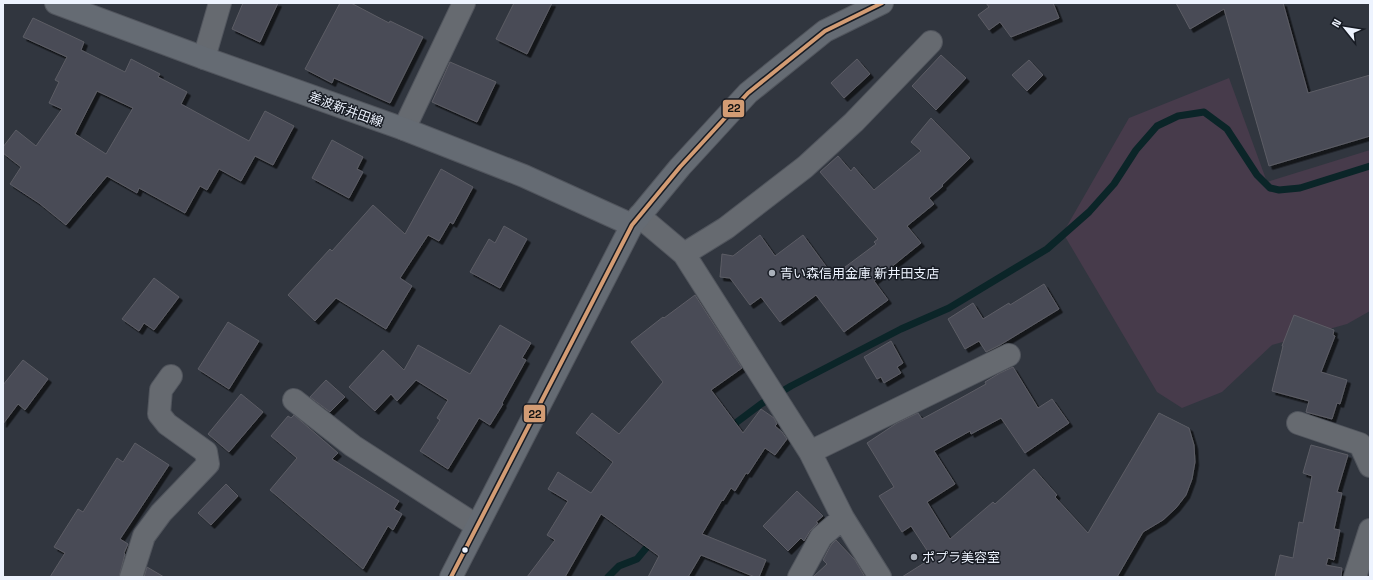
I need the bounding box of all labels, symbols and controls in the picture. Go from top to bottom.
north arrow [1325,8,1365,48]
text: N [1328,16,1344,30]
street label: 差波新井田線 [306,88,385,131]
line badge: 22 [722,99,745,118]
text: 22 [727,101,741,115]
place label: 青い森信用金庫 新井田支店 [780,265,939,282]
marker: 青い森信用金庫 新井田支店 [767,268,777,278]
line badge: 22 [523,404,546,423]
text: 22 [528,407,542,421]
unlabelled marker [460,545,470,555]
place label: ポプラ美容室 [922,549,1000,566]
marker: ポプラ美容室 [909,552,919,562]

